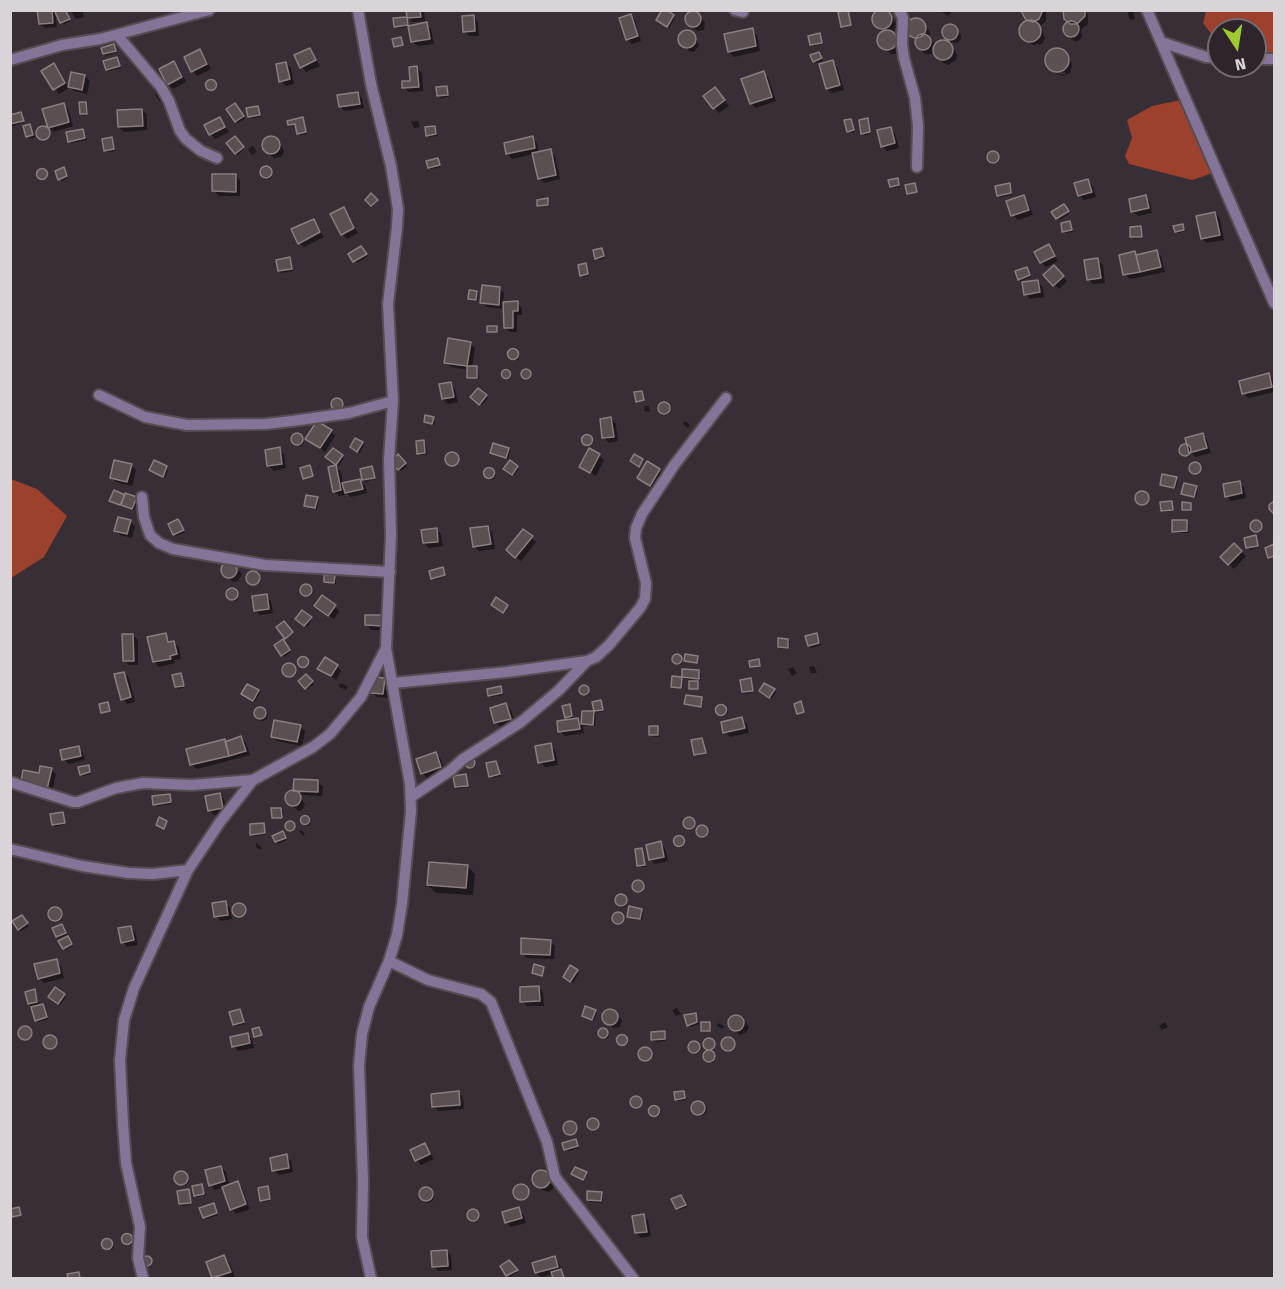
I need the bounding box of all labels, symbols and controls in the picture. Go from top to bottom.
north arrow [1207,18,1267,78]
text: N [1233,54,1248,75]

